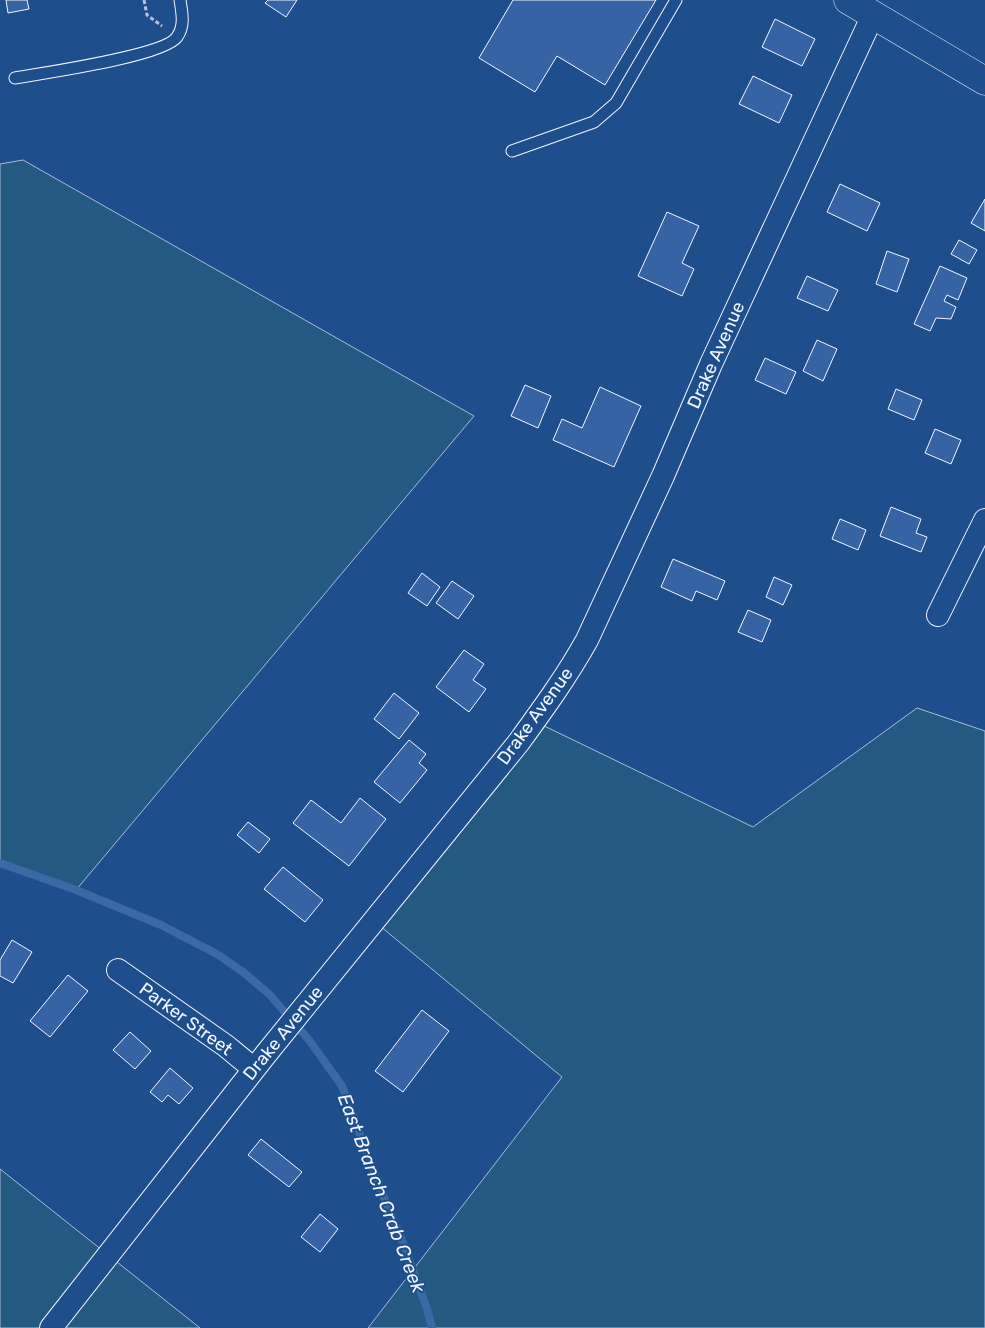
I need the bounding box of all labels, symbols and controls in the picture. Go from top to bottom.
street label: Drake Avenue [683,298,749,412]
street label: Drake Avenue [492,663,578,769]
street label: Parker Street [135,978,237,1060]
street label: Drake Avenue [238,981,328,1085]
water label: East Branch Crab Creek [333,1090,430,1296]

